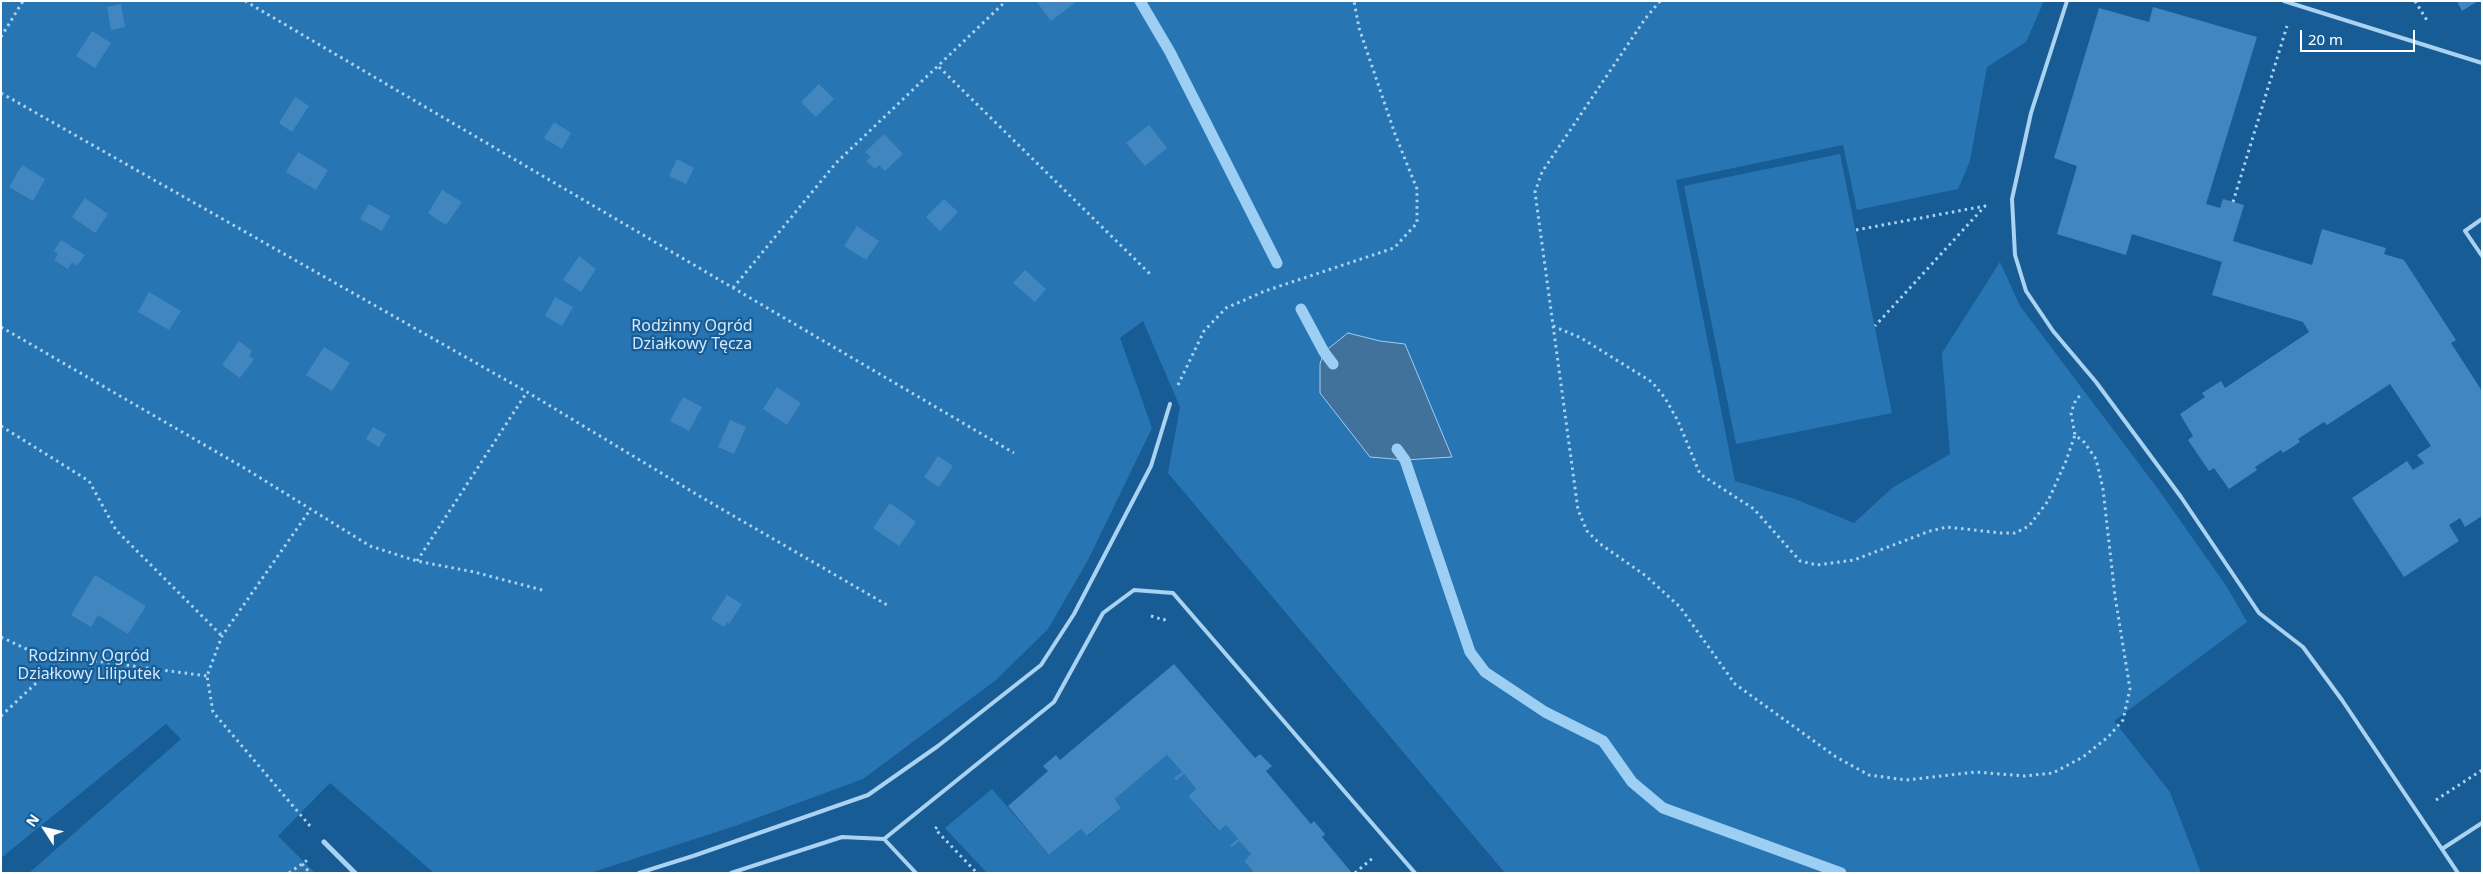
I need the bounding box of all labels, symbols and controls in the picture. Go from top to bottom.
scale bar [2303,20,2418,52]
text: 20 m [2308,29,2343,49]
park label: Rodzinny Ogród Działkowy Tęcza [631,316,753,354]
park label: Rodzinny Ogród Działkowy Liliputek [17,646,161,684]
north arrow [20,804,70,854]
text: N [21,810,43,830]

